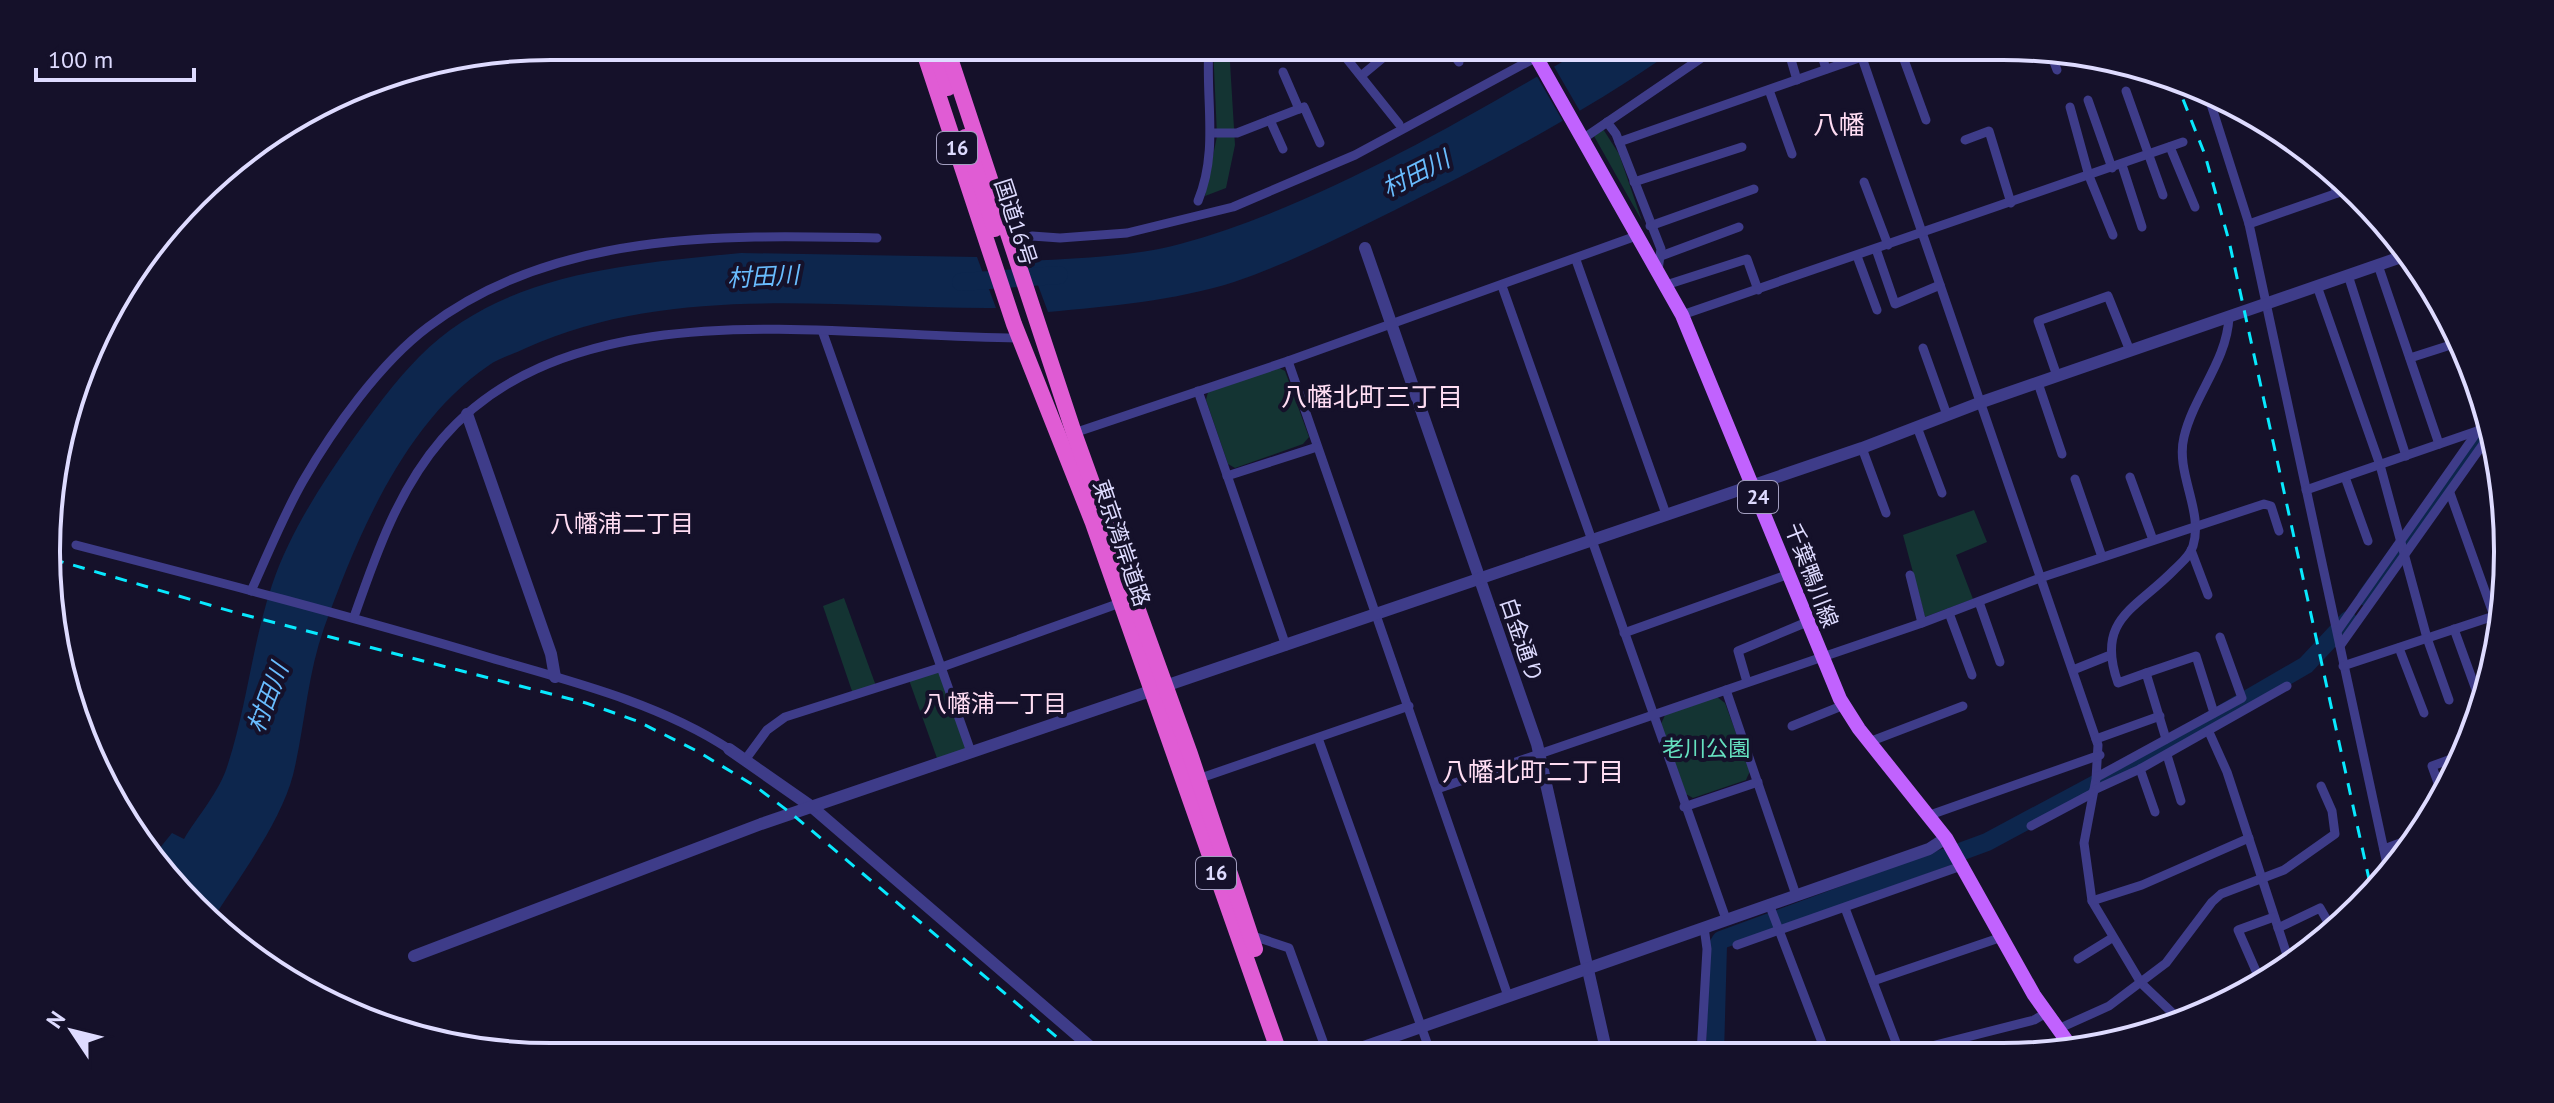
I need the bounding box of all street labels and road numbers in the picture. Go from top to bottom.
road number: 16 [937,132,977,164]
street label: 国道16号 [989,175,1043,269]
street label: 東京湾岸道路 [1087,476,1157,610]
road number: 24 [1738,481,1778,513]
street label: 千葉鴨川線 [1779,519,1845,631]
street label: 白金通り [1494,594,1550,686]
road number: 16 [1196,857,1236,889]

